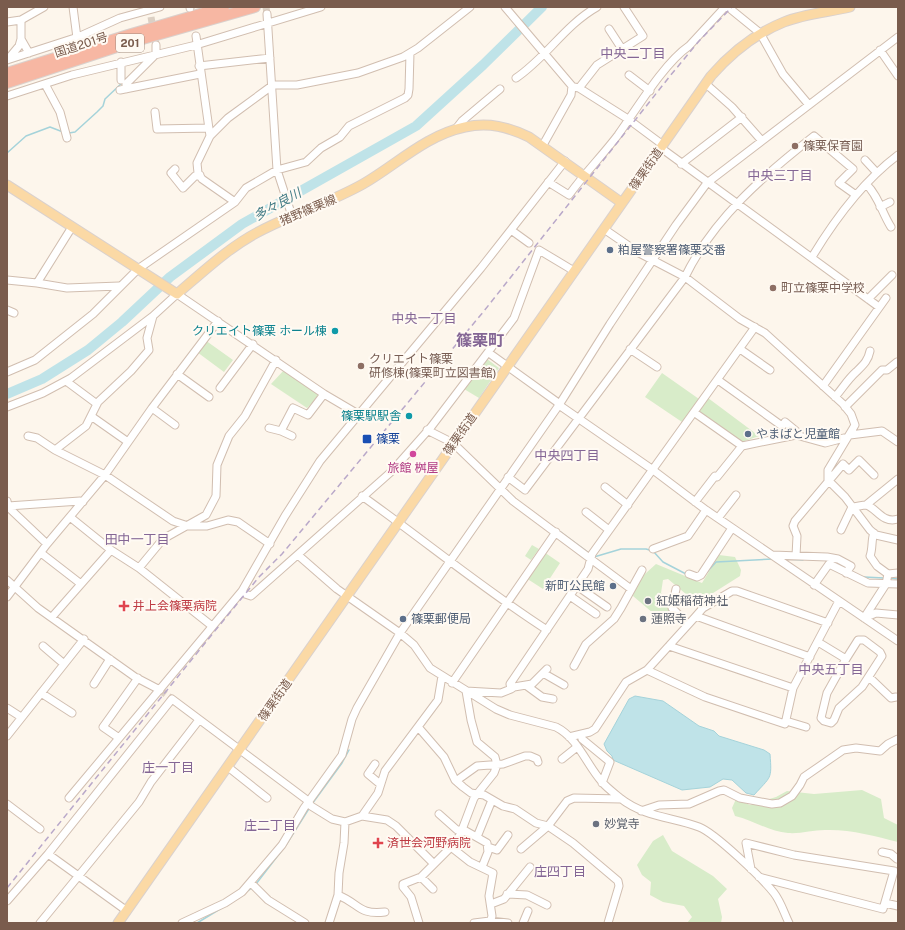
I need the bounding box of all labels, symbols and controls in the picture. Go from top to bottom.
street label: 国道201号 [52,30,110,60]
road number: 201 [116,34,144,52]
district label: 中央二丁目 [600,46,666,61]
place label: 篠栗保育園 [803,139,863,153]
marker: 篠栗保育園 [790,141,800,151]
street label: 篠栗街道 [626,145,666,193]
district label: 中央三丁目 [747,168,813,183]
water label: 多々良川 [251,184,305,224]
street label: 猪野篠栗線 [278,192,338,228]
place label: 粕屋警察署篠栗交番 [618,243,726,257]
marker: 粕屋警察署篠栗交番 [605,245,615,255]
place label: 町立篠栗中学校 [781,281,865,295]
marker: 町立篠栗中学校 [768,283,778,293]
district label: 中央一丁目 [391,311,457,326]
place label: クリエイト篠栗 ホール棟 [192,324,327,338]
marker: クリエイト篠栗 ホール棟 [330,326,340,336]
district label: 篠栗町 [456,331,504,350]
place label: クリエイト篠栗 研修棟(篠栗町立図書館) [369,352,496,380]
marker: クリエイト篠栗 研修棟(篠栗町立図書館) [356,361,366,371]
place label: 篠栗駅駅舎 [341,409,401,423]
street label: 篠栗街道 [440,410,480,458]
marker: 篠栗駅駅舎 [404,411,414,421]
place label: やまばと児童館 [756,427,840,441]
marker: やまばと児童館 [743,429,753,439]
place label: 篠栗 [376,432,400,446]
marker: 篠栗 [361,433,373,445]
district label: 中央四丁目 [534,448,600,463]
marker: 旅館 桝屋 [408,449,418,459]
place label: 旅館 桝屋 [388,461,438,475]
district label: 田中一丁目 [104,532,170,547]
place label: 新町公民館 [545,579,605,593]
marker: 新町公民館 [608,581,618,591]
place label: 紅姫稲荷神社 [656,594,728,608]
marker: 紅姫稲荷神社 [643,596,653,606]
place label: 井上会篠栗病院 [133,599,217,613]
marker: 井上会篠栗病院 [118,600,130,612]
place label: 篠栗郵便局 [411,612,471,626]
place label: 蓮照寺 [651,612,687,626]
marker: 篠栗郵便局 [398,614,408,624]
marker: 蓮照寺 [638,614,648,624]
district label: 中央五丁目 [798,662,864,677]
street label: 篠栗街道 [255,676,295,724]
district label: 庄一丁目 [142,760,194,775]
place label: 妙覚寺 [604,817,640,831]
district label: 庄二丁目 [244,818,296,833]
marker: 妙覚寺 [591,819,601,829]
place label: 済世会河野病院 [387,836,471,850]
marker: 済世会河野病院 [372,837,384,849]
district label: 庄四丁目 [534,864,586,879]

